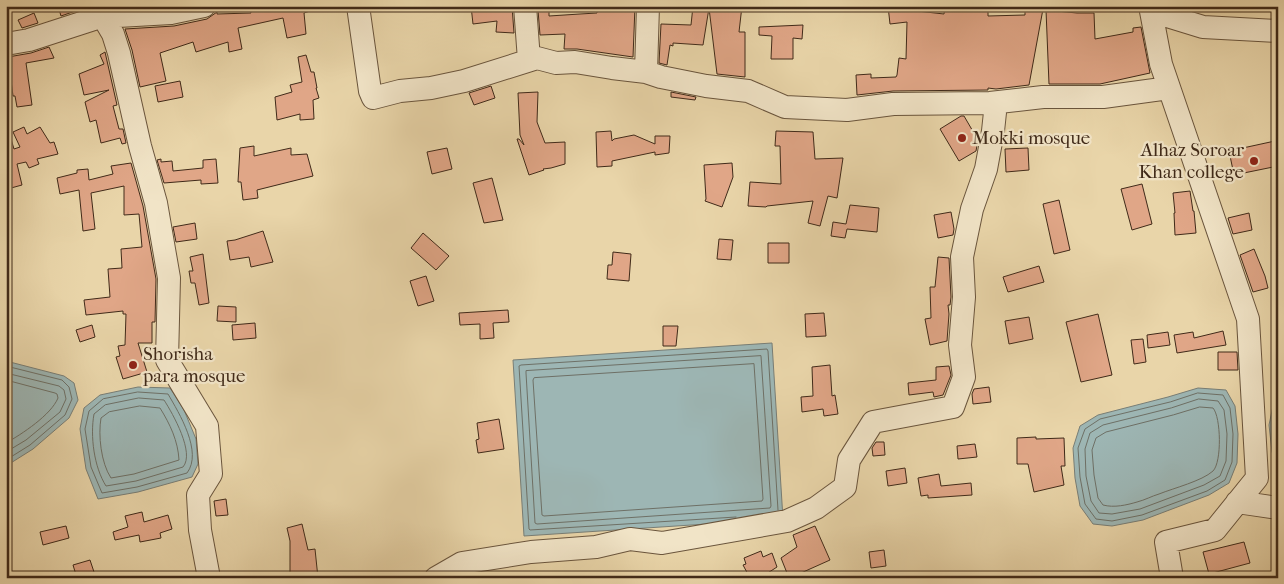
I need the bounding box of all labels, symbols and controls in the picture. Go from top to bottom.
place label: Mokki mosque [972,127,1090,149]
marker: Mokki mosque [956,132,968,144]
place label: Alhaz Soroar Khan college [1138,139,1245,183]
marker: Alhaz Soroar Khan college [1248,155,1260,167]
place label: Shorisha para mosque [142,343,245,387]
marker: Shorisha para mosque [127,359,139,371]

